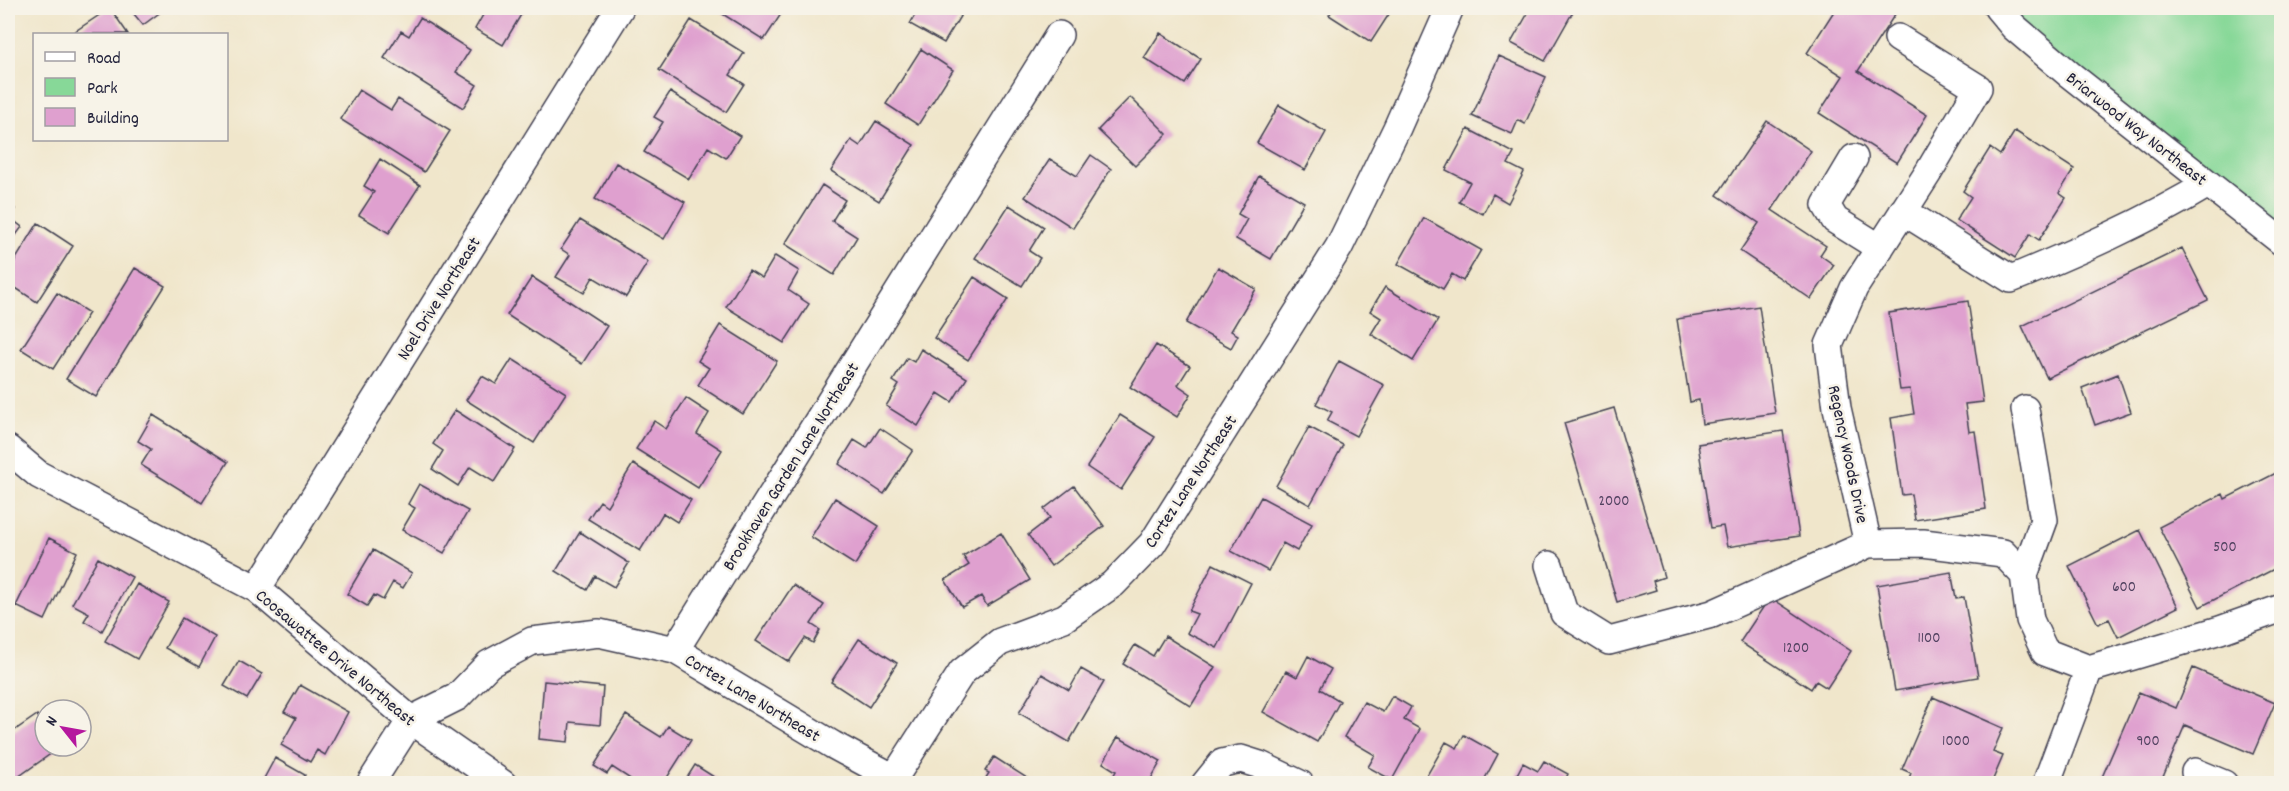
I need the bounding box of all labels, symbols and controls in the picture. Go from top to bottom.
legend [33,33,228,141]
text: Road [87,47,121,72]
street label: Briarwood Way Northeast [2060,67,2212,193]
text: Park [87,77,118,102]
text: Building [87,107,139,132]
street label: Noel Drive Northeast [392,233,488,366]
street label: Brookhaven Garden Lane Northeast [718,358,867,576]
street label: Regency Woods Drive [1820,383,1873,526]
street label: Cortez Lane Northeast [1140,411,1245,554]
house number: 2000 [1598,491,1630,513]
house number: 500 [2213,537,2237,559]
house number: 600 [2112,577,2136,599]
street label: Coosawattee Drive Northeast [249,584,420,734]
house number: 1100 [1918,628,1940,650]
house number: 1200 [1783,638,1809,660]
street label: Cortez Lane Northeast [679,649,825,750]
north arrow [33,698,93,758]
text: N [40,712,64,731]
house number: 1000 [1942,731,1970,753]
house number: 900 [2136,731,2160,753]

